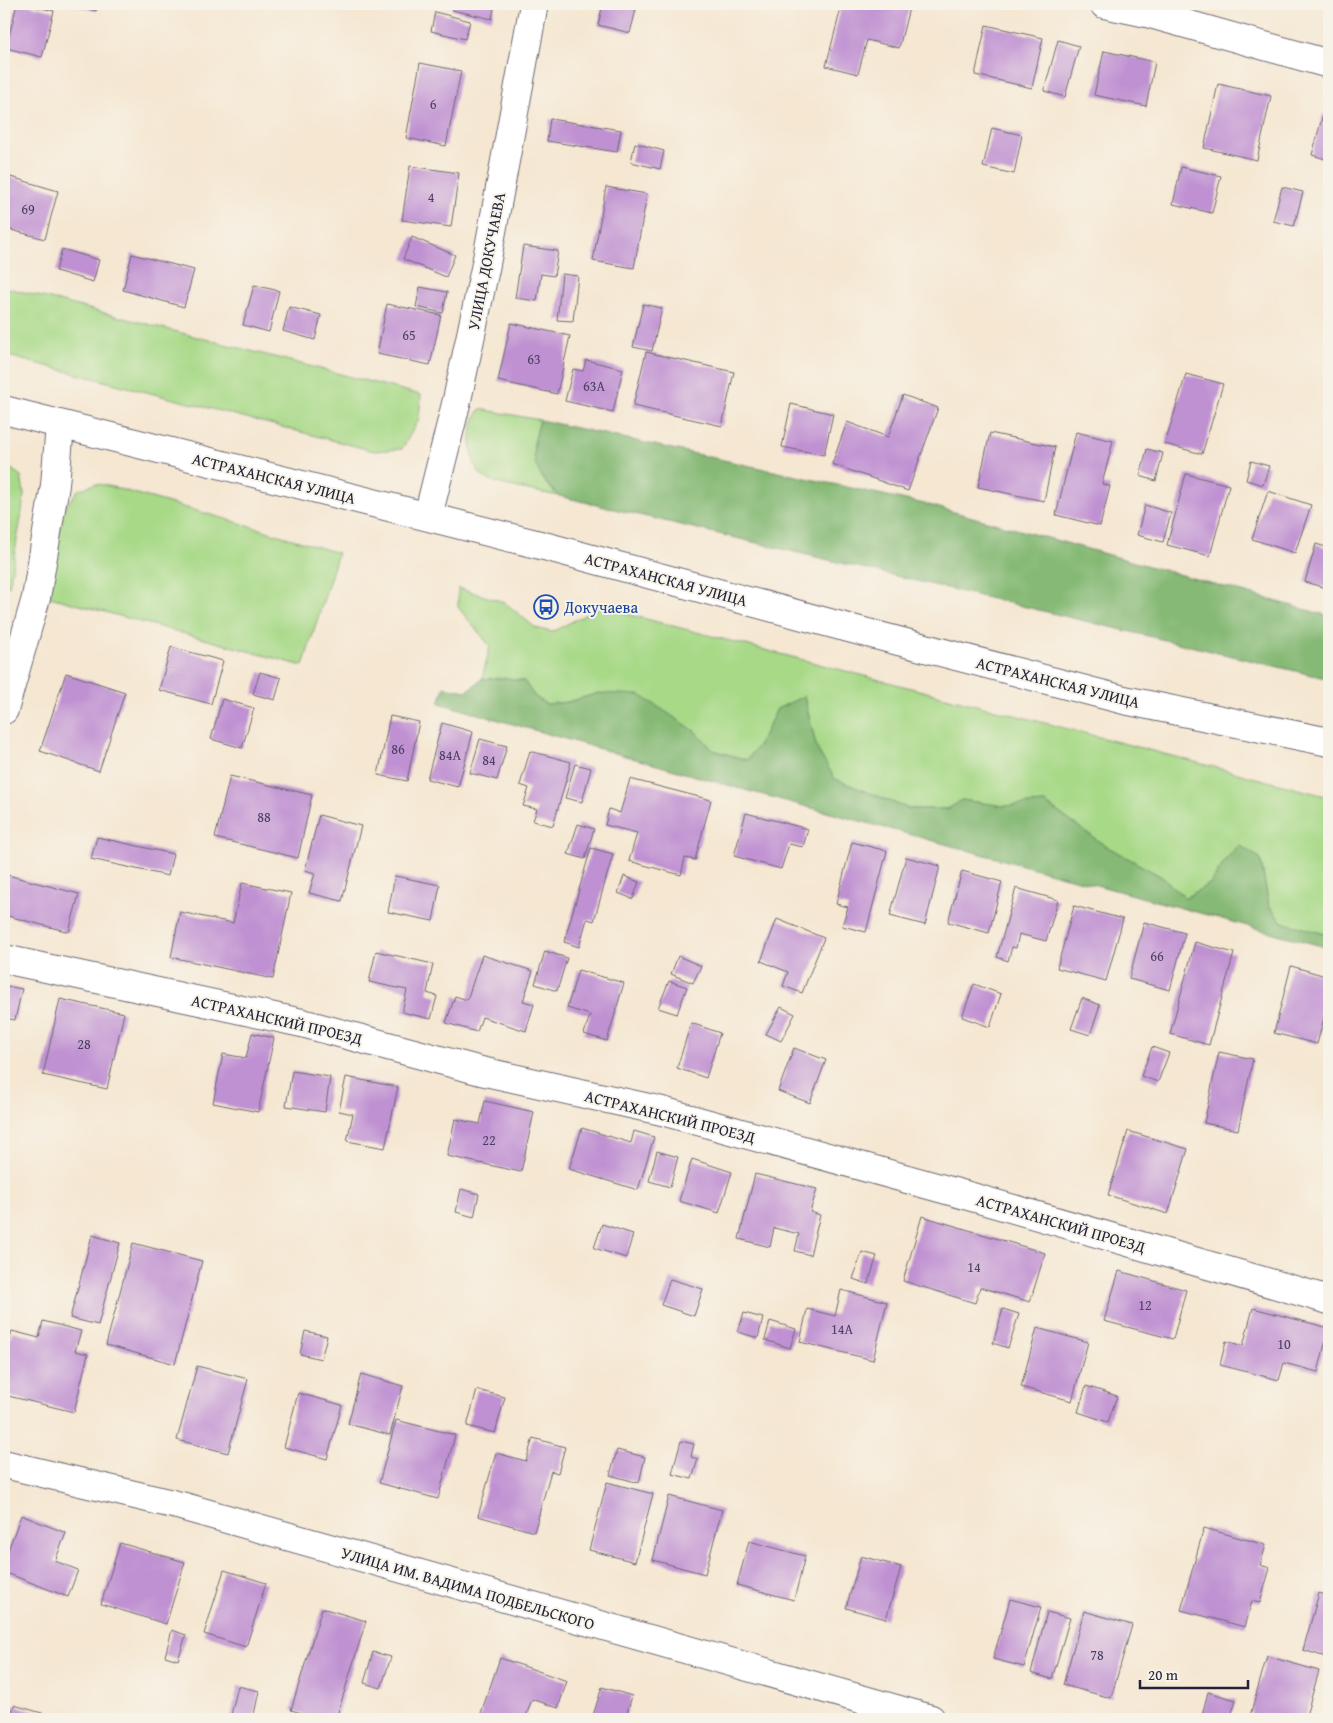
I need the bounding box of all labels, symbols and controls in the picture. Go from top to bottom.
house number: 6 [430,94,437,114]
house number: 4 [428,187,435,207]
street label: УЛИЦА ДОКУЧАЕВА [461,190,511,332]
house number: 69 [21,199,35,219]
house number: 65 [402,325,416,345]
house number: 63 [527,349,541,369]
house number: 63А [583,376,605,396]
street label: АСТРАХАНСКАЯ УЛИЦА [190,446,359,510]
street label: АСТРАХАНСКАЯ УЛИЦА [582,546,750,612]
bus stop icon: Докучаева [533,594,559,620]
place label: Докучаева [563,595,638,619]
street label: АСТРАХАНСКАЯ УЛИЦА [974,650,1143,714]
house number: 86 [391,739,405,759]
house number: 84А [439,745,461,765]
house number: 84 [482,750,496,770]
house number: 88 [257,807,271,827]
house number: 66 [1150,946,1164,966]
street label: АСТРАХАНСКИЙ ПРОЕЗД [189,988,365,1050]
house number: 28 [77,1034,91,1054]
street label: АСТРАХАНСКИЙ ПРОЕЗД [582,1083,758,1149]
house number: 22 [482,1130,496,1150]
street label: АСТРАХАНСКИЙ ПРОЕЗД [974,1187,1148,1259]
house number: 14 [967,1257,981,1277]
house number: 12 [1138,1295,1152,1315]
house number: 14А [831,1319,853,1339]
house number: 10 [1277,1334,1291,1354]
street label: УЛИЦА ИМ. ВАДИМА ПОДБЕЛЬСКОГО [338,1540,598,1636]
house number: 78 [1090,1645,1104,1665]
scale bar [1140,1658,1248,1690]
text: 20 m [1148,1664,1179,1685]

